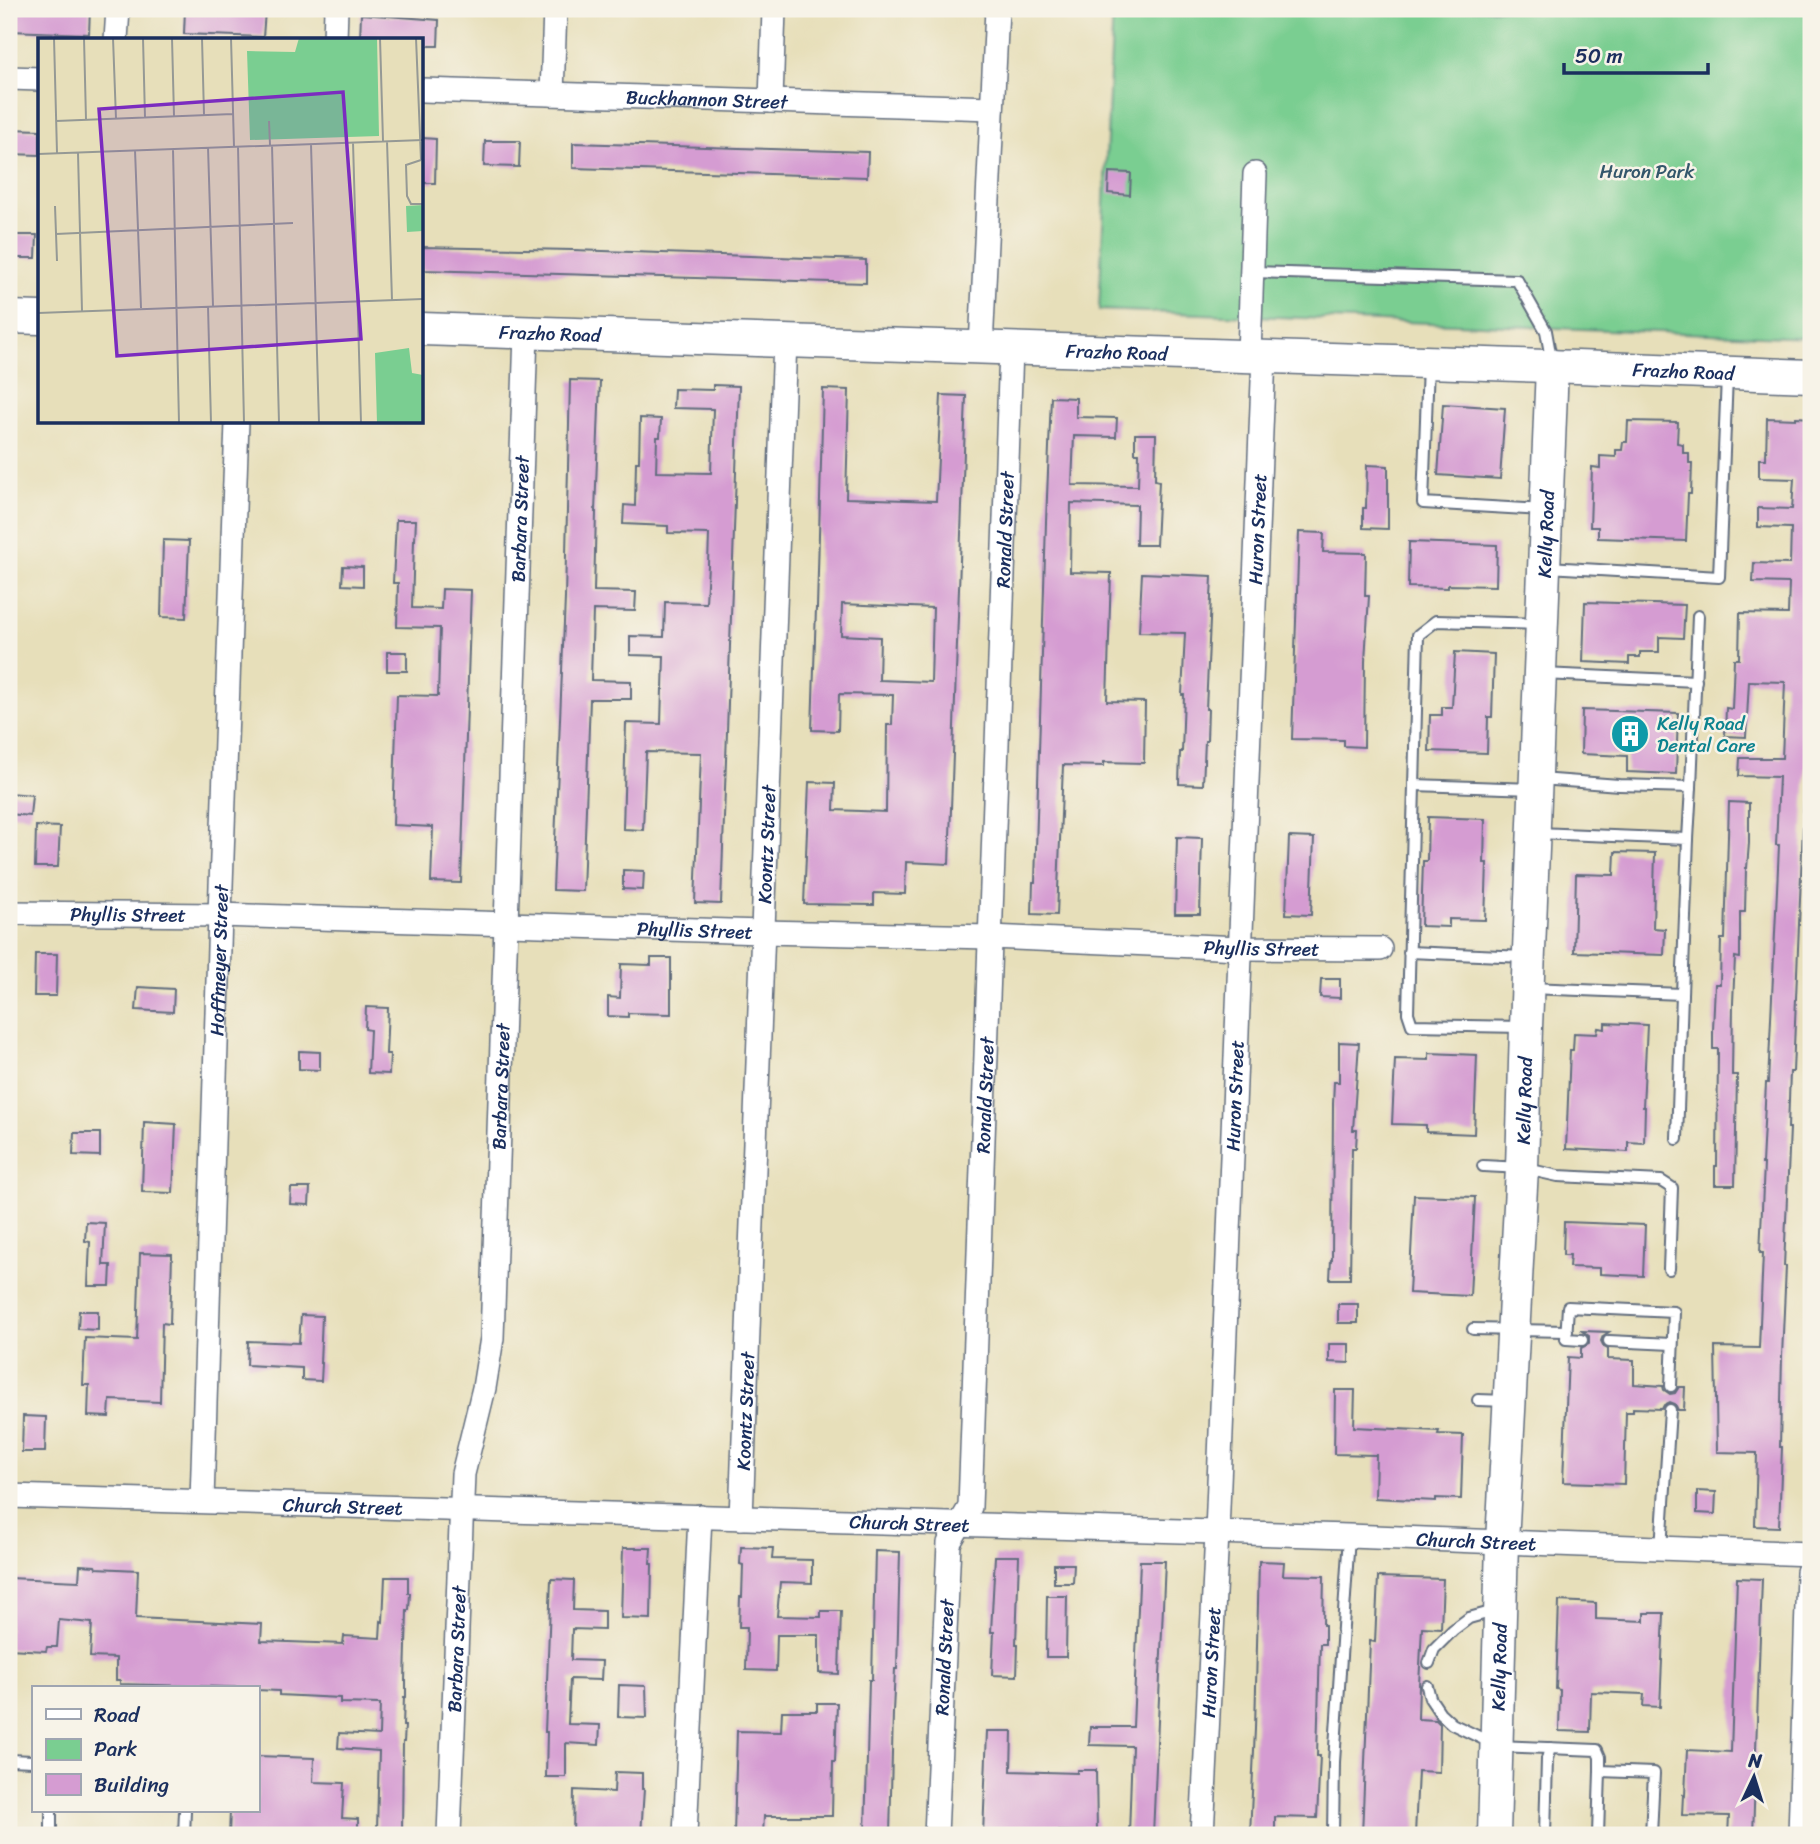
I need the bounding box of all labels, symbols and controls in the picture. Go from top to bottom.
scale bar [1564,32,1708,76]
text: 50 m [1575,37,1623,75]
inset map [38,38,424,424]
street label: Buckhannon Street [625,80,790,119]
park label: Huron Park [1600,155,1695,188]
street label: Frazho Road [498,316,603,352]
street label: Frazho Road [1065,334,1170,371]
street label: Frazho Road [1632,353,1737,390]
street label: Barbara Street [502,454,539,583]
street label: Ronald Street [987,469,1024,588]
street label: Huron Street [1239,473,1276,585]
street label: Kelly Road [1528,488,1564,579]
place label: Kelly Road Dental Care [1657,707,1756,762]
building icon: Kelly Road Dental Care [1609,713,1651,755]
street label: Koontz Street [748,783,785,904]
street label: Hoffmeyer Street [200,883,238,1036]
street label: Phyllis Street [70,898,186,932]
street label: Phyllis Street [636,912,753,949]
street label: Phyllis Street [1203,930,1319,966]
street label: Barbara Street [482,1021,520,1150]
street label: Ronald Street [967,1035,1004,1154]
street label: Huron Street [1216,1040,1254,1152]
street label: Kelly Road [1507,1054,1542,1145]
street label: Koontz Street [727,1350,764,1471]
street label: Church Street [282,1488,403,1525]
street label: Church Street [849,1505,970,1542]
street label: Church Street [1416,1523,1537,1560]
street label: Barbara Street [438,1584,476,1713]
street label: Ronald Street [925,1597,964,1716]
street label: Huron Street [1192,1606,1230,1718]
street label: Kelly Road [1481,1621,1517,1711]
legend [32,1686,259,1812]
text: Road [94,1696,141,1734]
text: Park [94,1730,137,1768]
north arrow [1718,1742,1788,1812]
text: N [1746,1744,1764,1778]
text: Building [94,1766,170,1804]

